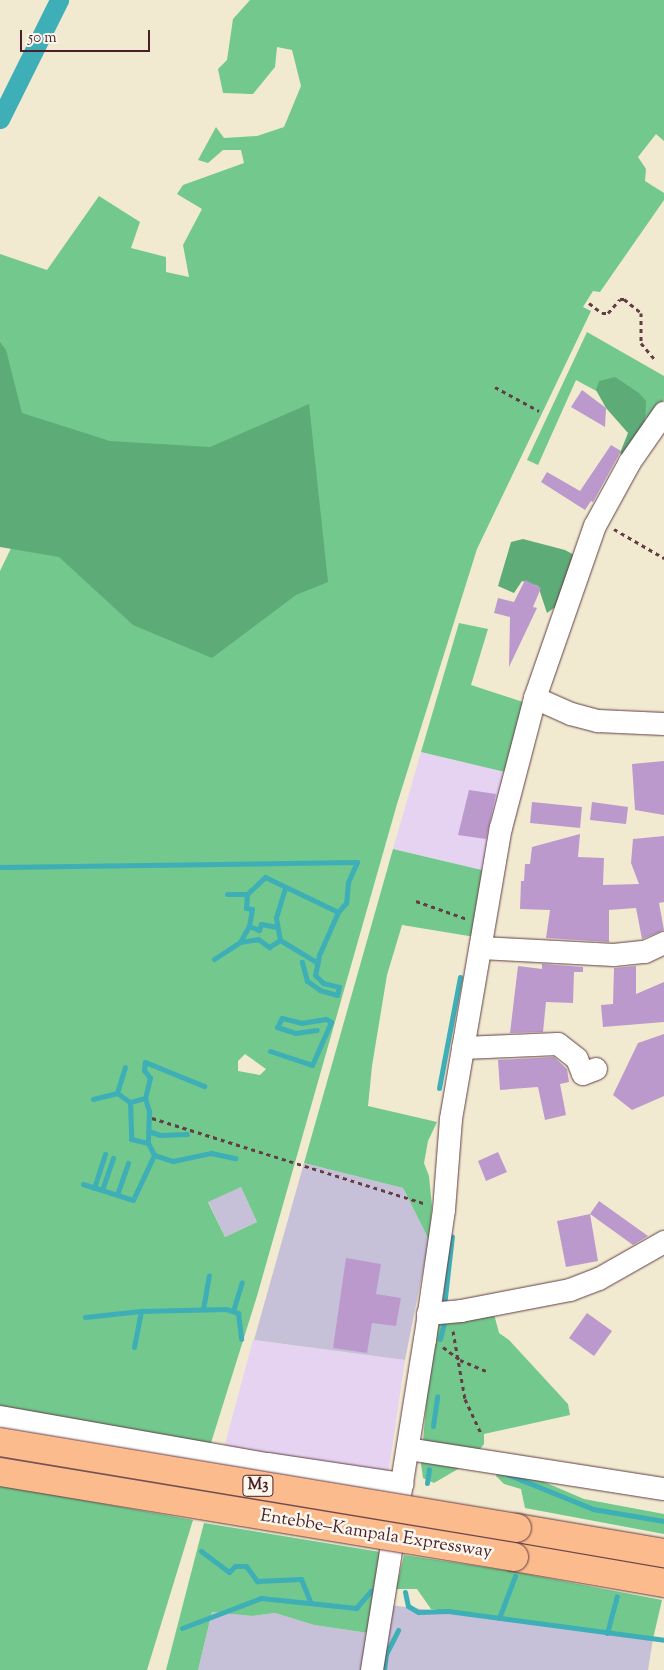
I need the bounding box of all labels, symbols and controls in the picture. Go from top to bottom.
scale bar [22,20,152,52]
text: 50 m [28,28,57,49]
road number: M3 [242,1472,274,1500]
street label: Entebbe–Kampala Expressway [259,1506,493,1564]

